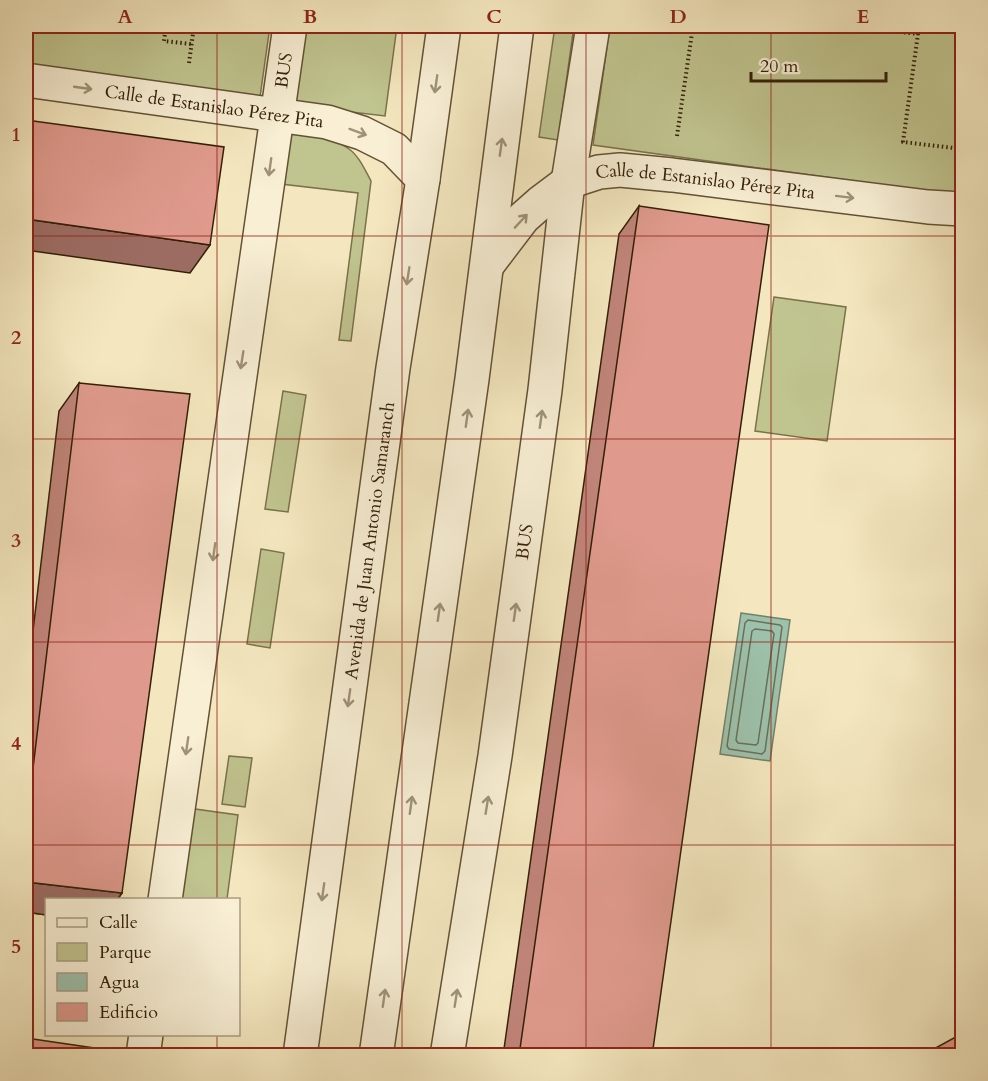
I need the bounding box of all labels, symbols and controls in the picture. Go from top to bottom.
text: A [117,3,133,30]
text: B [303,3,317,30]
text: C [486,3,502,30]
text: D [669,3,687,30]
text: E [857,3,869,30]
scale bar [751,45,886,83]
street label: BUS [269,51,299,90]
text: 20 m [760,54,799,79]
one-way arrow [431,73,442,93]
street label: Calle de Estanislao Pérez Pita [103,79,326,134]
one-way arrow [73,83,93,94]
text: 1 [11,121,21,148]
one-way arrow [349,128,367,139]
one-way arrow [496,138,507,158]
one-way arrow [264,156,275,176]
street label: Calle de Estanislao Pérez Pita [594,157,817,205]
one-way arrow [835,192,855,203]
one-way arrow [514,214,528,229]
one-way arrow [402,266,413,286]
text: 2 [11,324,21,351]
one-way arrow [236,349,247,369]
street label: Avenida de Juan Antonio Samaranch [339,400,401,681]
one-way arrow [461,409,472,429]
one-way arrow [536,410,547,429]
street label: BUS [509,522,539,561]
text: 3 [11,527,21,554]
one-way arrow [208,542,219,562]
one-way arrow [434,602,445,622]
one-way arrow [509,603,520,622]
one-way arrow [343,688,354,708]
text: 4 [11,730,21,757]
one-way arrow [181,735,192,755]
one-way arrow [406,795,417,815]
one-way arrow [482,796,493,816]
one-way arrow [317,881,328,901]
legend [45,898,240,1036]
text: Calle [99,910,138,935]
text: 5 [11,933,21,960]
text: Parque [99,940,152,965]
text: Agua [99,970,140,995]
one-way arrow [378,988,389,1008]
one-way arrow [451,988,462,1008]
text: Edificio [99,1000,158,1025]

